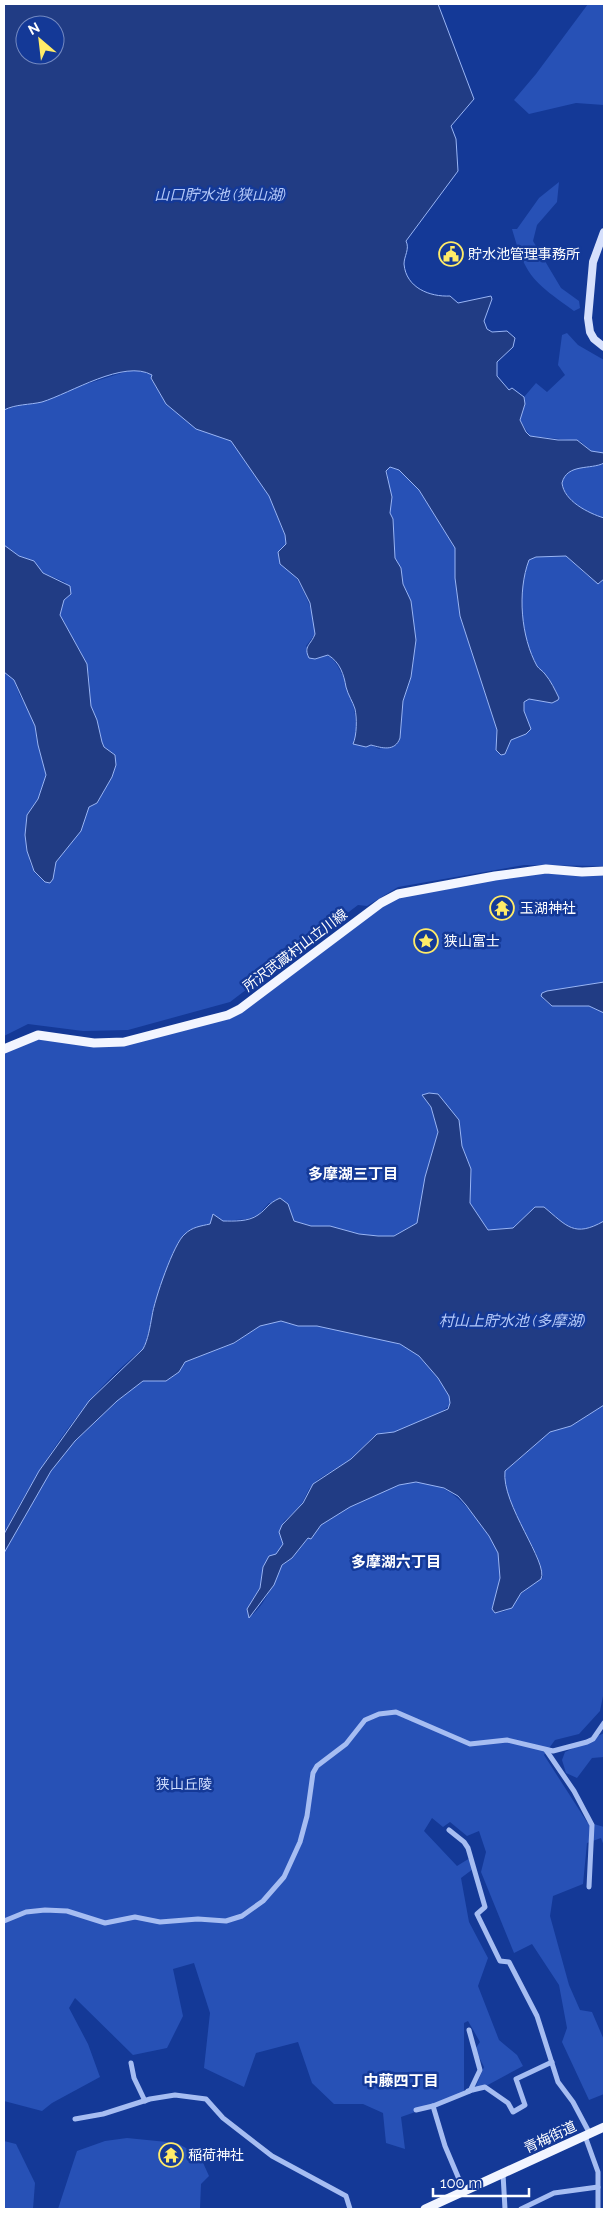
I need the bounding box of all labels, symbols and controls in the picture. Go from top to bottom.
north arrow [15,15,65,65]
text: N [25,19,42,38]
water label: 山口貯水池 (狭山湖) [154,186,286,204]
public building icon: 貯水池管理事務所 [438,241,464,267]
place label: 貯水池管理事務所 [468,246,580,262]
temple icon: 玉湖神社 [489,895,515,921]
place label: 玉湖神社 [520,900,576,916]
street label: 所沢武蔵村山立川線 [240,906,350,994]
place icon: 狭山富士 [413,928,439,954]
place label: 狭山富士 [444,933,500,949]
district label: 多摩湖三丁目 [308,1165,398,1183]
water label: 村山上貯水池 (多摩湖) [439,1312,585,1330]
district label: 多摩湖六丁目 [351,1553,441,1571]
park label: 狭山丘陵 [156,1776,212,1792]
district label: 中藤四丁目 [363,2072,439,2090]
street label: 青梅街道 [521,2118,579,2156]
temple icon: 稲荷神社 [158,2142,184,2168]
place label: 稲荷神社 [188,2147,244,2163]
scale bar [433,2166,529,2198]
text: 100 m [440,2174,482,2192]

